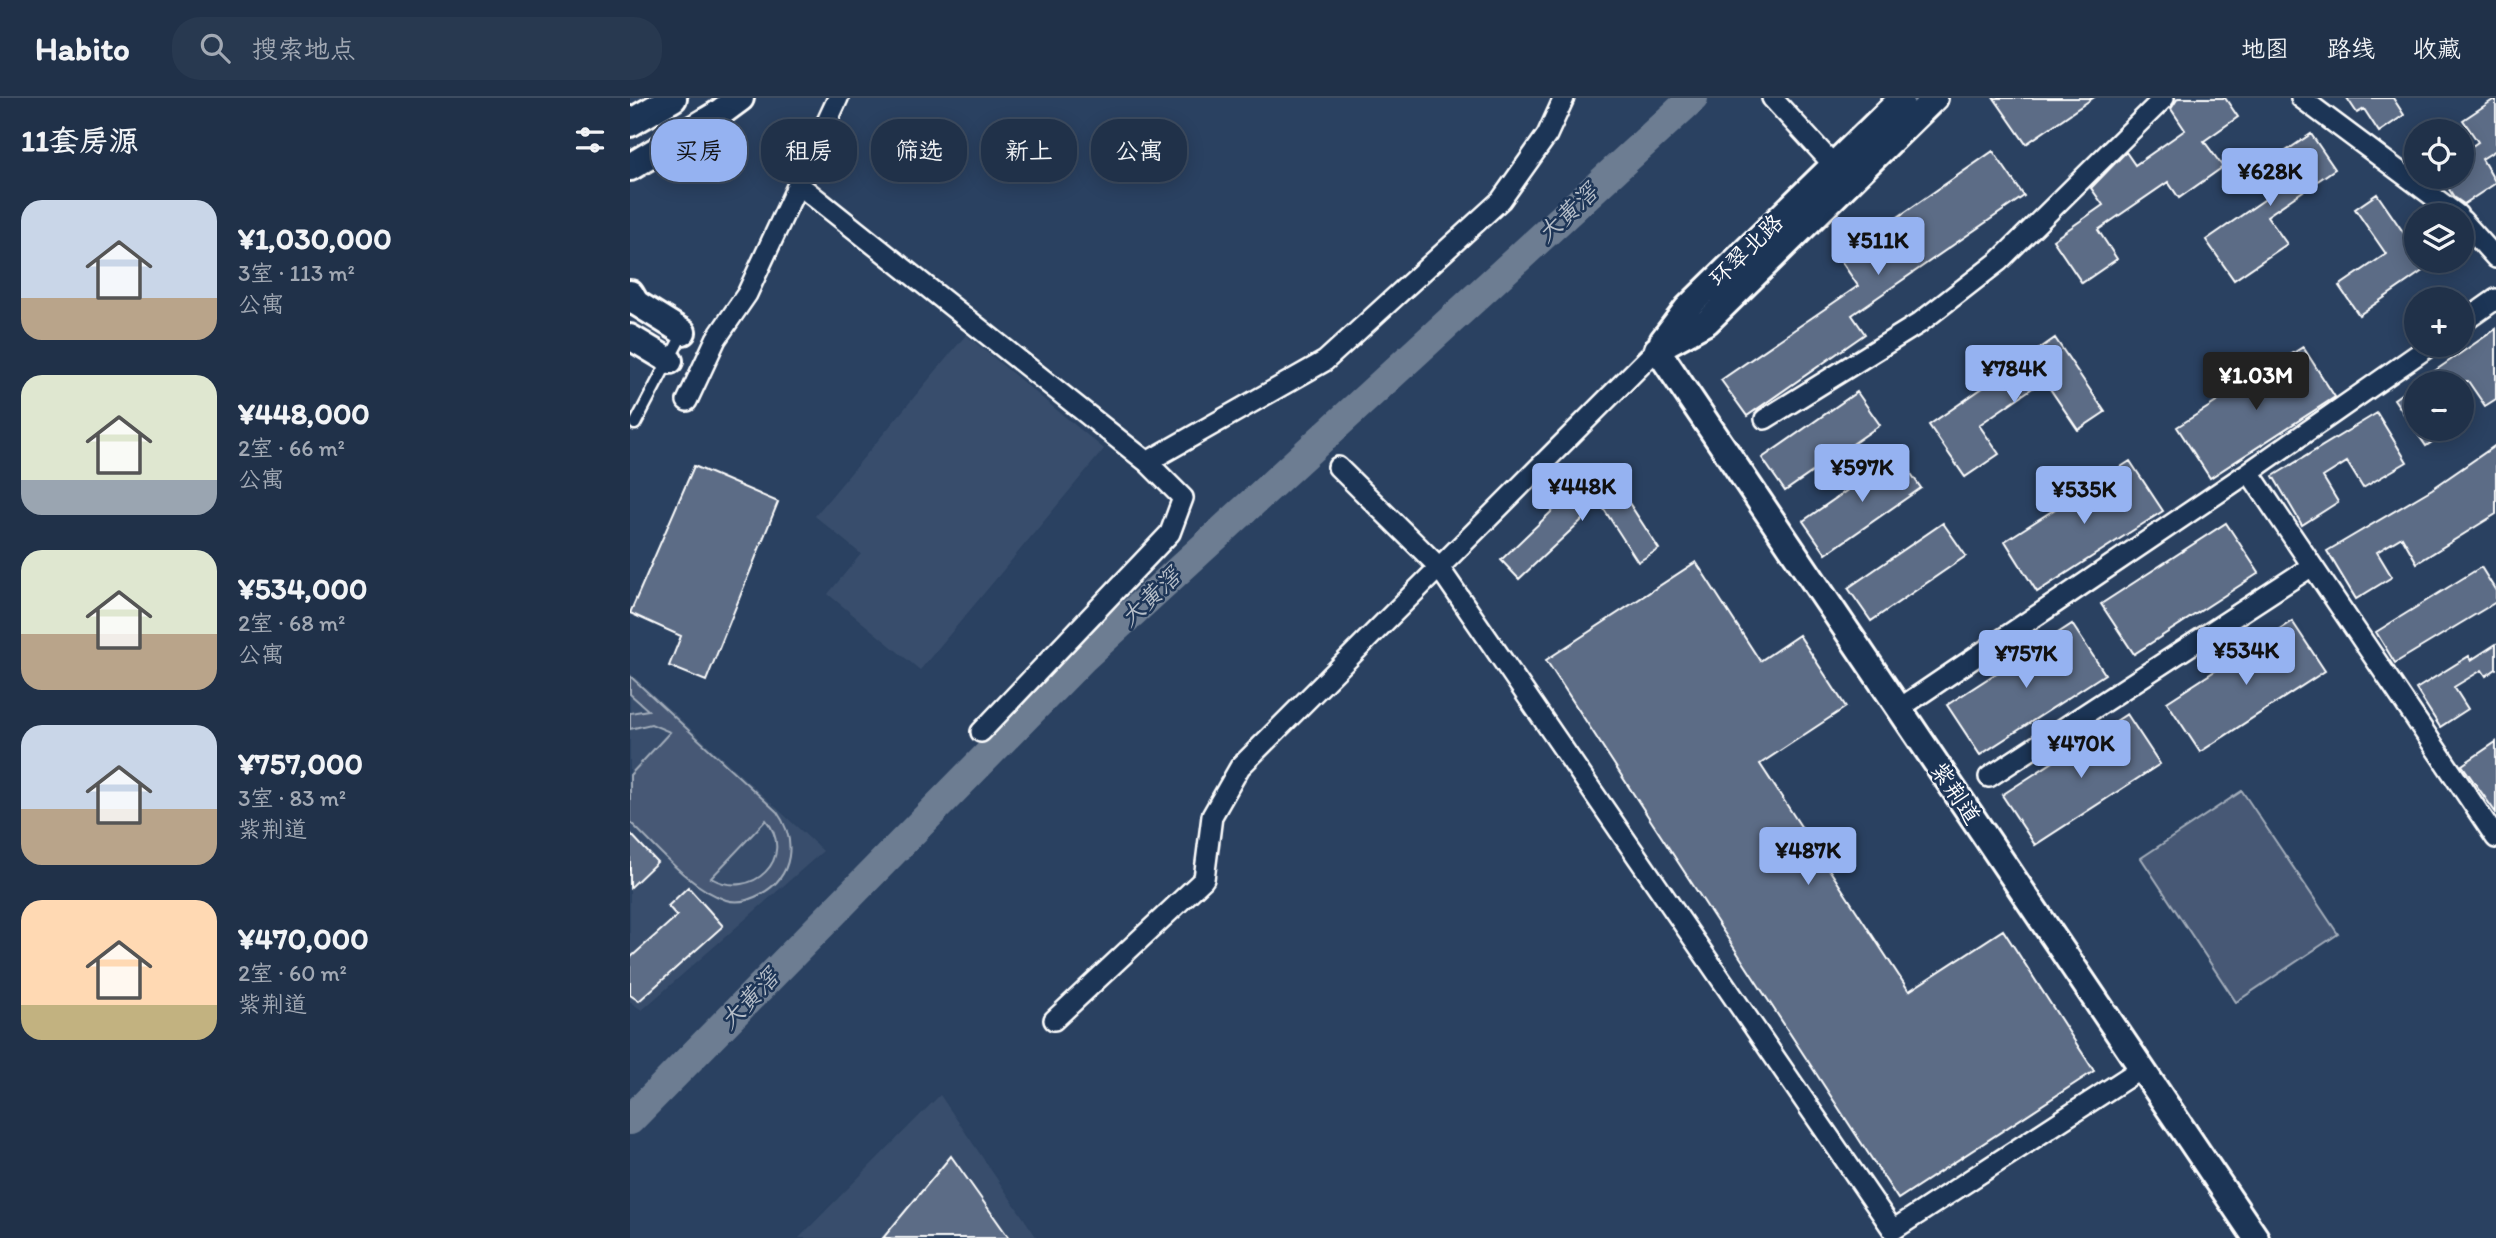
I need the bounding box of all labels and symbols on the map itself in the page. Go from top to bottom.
pin: ¥628K [2221,148,2319,208]
water label: 大黄滘 [1531,176,1605,248]
street label: 环翠北路 [1703,208,1789,292]
pin: ¥511K [1829,218,1927,277]
pin: ¥784K [1965,345,2063,405]
pin: ¥1.03M [2199,352,2313,412]
pin: ¥597K [1813,444,1911,504]
pin: ¥448K [1533,464,1631,523]
pin: ¥535K [2035,466,2133,526]
water label: 大黄滘 [1114,560,1188,632]
pin: ¥534K [2197,628,2295,687]
pin: ¥757K [1977,630,2075,690]
pin: ¥470K [2032,720,2130,780]
street label: 紫荆道 [1925,757,1987,829]
pin: ¥487K [1759,828,1857,887]
water label: 大黄滘 [714,961,787,1035]

